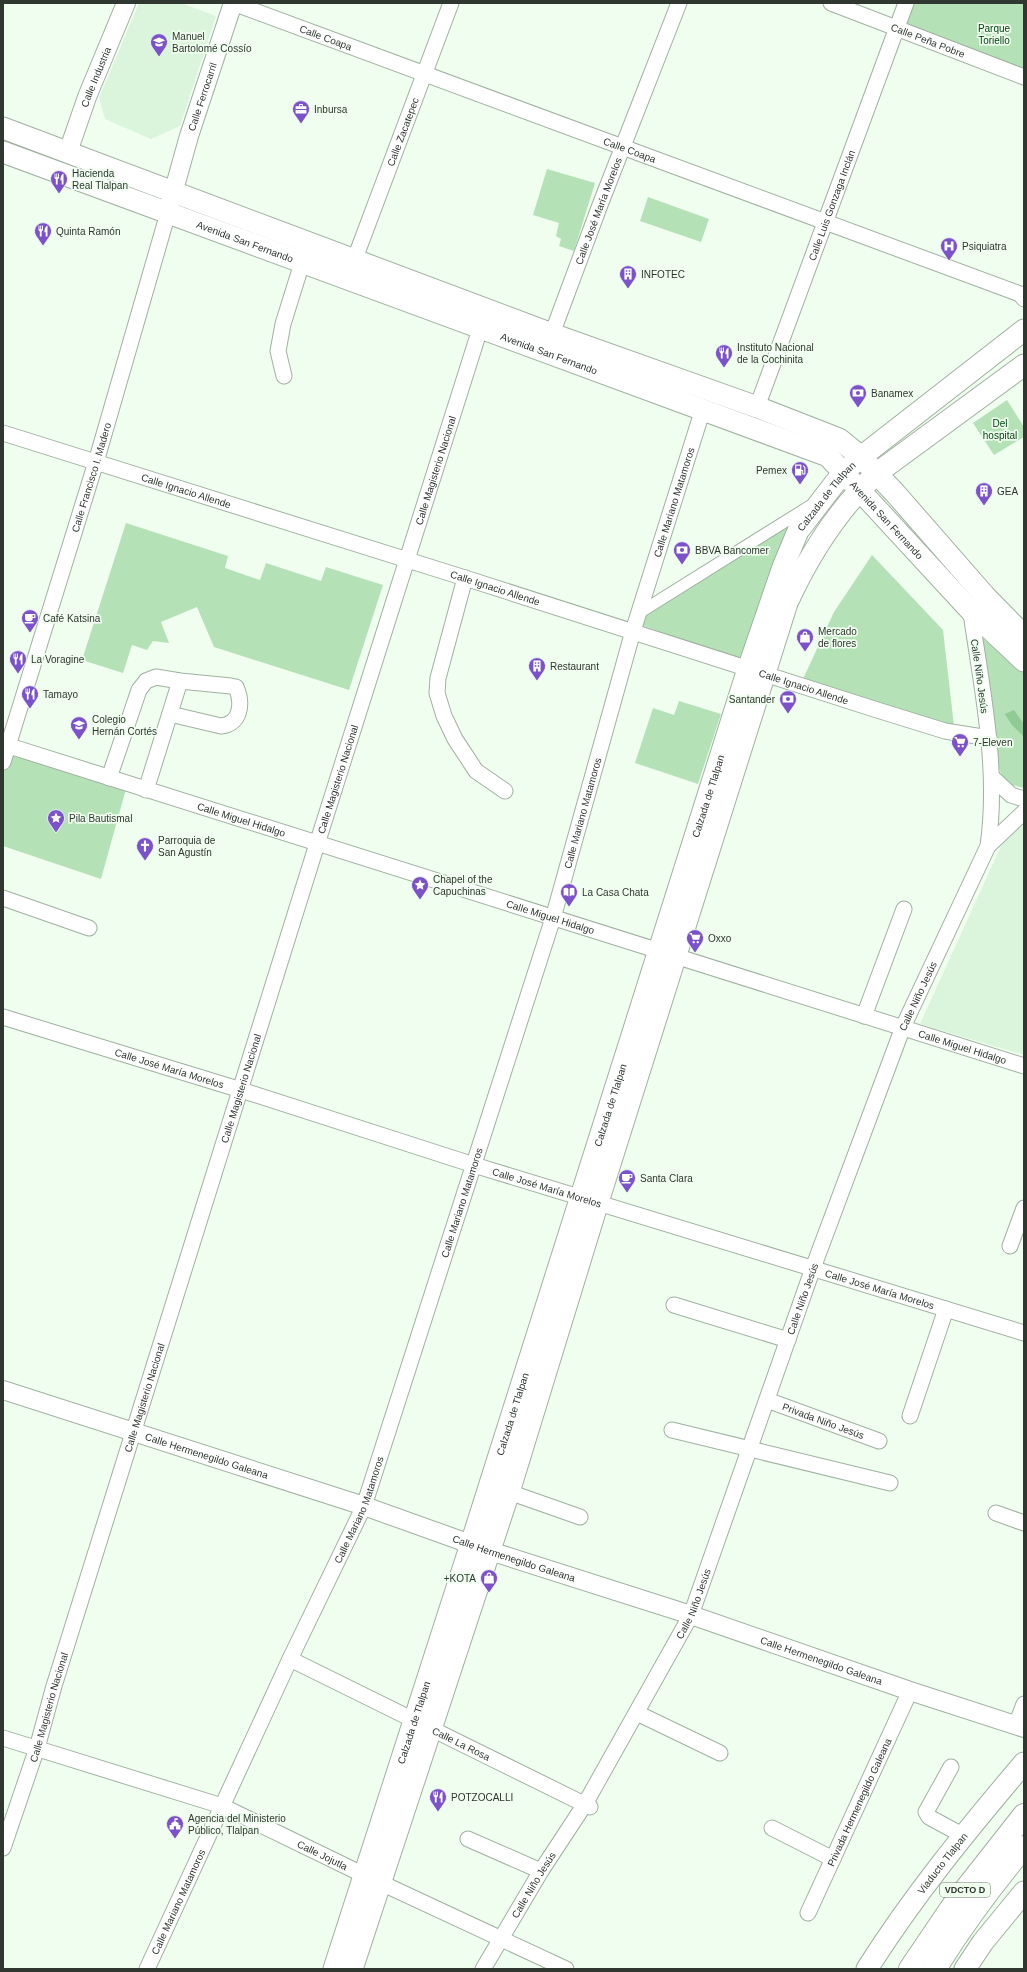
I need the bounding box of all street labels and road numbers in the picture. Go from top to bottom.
street label: Calle Peña Pobre [889,22,967,60]
street label: Calle Coapa [298,23,354,53]
street label: Calle Industria [79,45,113,109]
street label: Calle Ferrocarril [186,61,219,132]
street label: Calle Zacatepec [385,96,421,168]
street label: Calle Coapa [602,135,658,165]
street label: Calle Luis Gonzaga Inclán [806,149,857,262]
street label: Calle José María Morelos [573,156,624,266]
street label: Avenida San Fernando [195,219,295,265]
street label: Avenida San Fernando [499,331,599,377]
street label: Calle Magisterio Nacional [413,415,458,526]
street label: Calle Francisco I. Madero [70,421,113,534]
street label: Calle Mariano Matamoros [652,446,697,559]
street label: Calzada de Tlalpan [795,460,858,533]
street label: Calle Ignacio Allende [140,472,233,510]
street label: Avenida San Fernando [848,479,925,562]
street label: Calle Ignacio Allende [449,569,542,608]
street label: Calle Niño Jesús [969,638,990,714]
street label: Calle Ignacio Allende [757,668,850,707]
street label: Calle Magisterio Nacional [316,724,360,835]
street label: Calzada de Tlalpan [690,754,726,839]
street label: Calle Mariano Matamoros [562,756,603,870]
street label: Calle Miguel Hidalgo [196,801,287,839]
street label: Calle Miguel Hidalgo [505,898,596,936]
street label: Calle Niño Jesús [897,960,939,1033]
street label: Calle Miguel Hidalgo [917,1028,1008,1066]
street label: Calle Magisterio Nacional [219,1033,263,1144]
street label: Calle José María Morelos [113,1047,225,1090]
street label: Calzada de Tlalpan [592,1062,629,1148]
street label: Calle Mariano Matamoros [439,1147,485,1259]
street label: Calle José María Morelos [491,1166,603,1210]
street label: Calle Niño Jesús [785,1262,820,1336]
street label: Calle José María Morelos [824,1268,936,1311]
street label: Calle Magisterio Nacional [122,1342,167,1454]
street label: Calzada de Tlalpan [494,1371,531,1457]
street label: Privada Niño Jesús [781,1401,866,1441]
street label: Calle Hermenegildo Galeana [144,1431,270,1481]
street label: Calle Mariano Matamoros [332,1455,386,1565]
street label: Calle Hermenegildo Galeana [451,1533,577,1584]
street label: Calle Niño Jesús [674,1567,713,1641]
street label: Calle Hermenegildo Galeana [759,1634,884,1687]
street label: Calle Magisterio Nacional [28,1651,70,1764]
street label: Calzada de Tlalpan [396,1680,432,1765]
street label: Calle La Rosa [430,1725,492,1763]
street label: Privada Hermenegildo Galeana [825,1736,894,1868]
street label: Viaducto Tlalpan [916,1831,970,1896]
street label: Calle Jojutla [295,1838,350,1872]
street label: Calle Mariano Matamoros [149,1848,207,1956]
street label: Calle Niño Jesús [509,1850,558,1920]
road number: VDCTO D [940,1883,990,1897]

